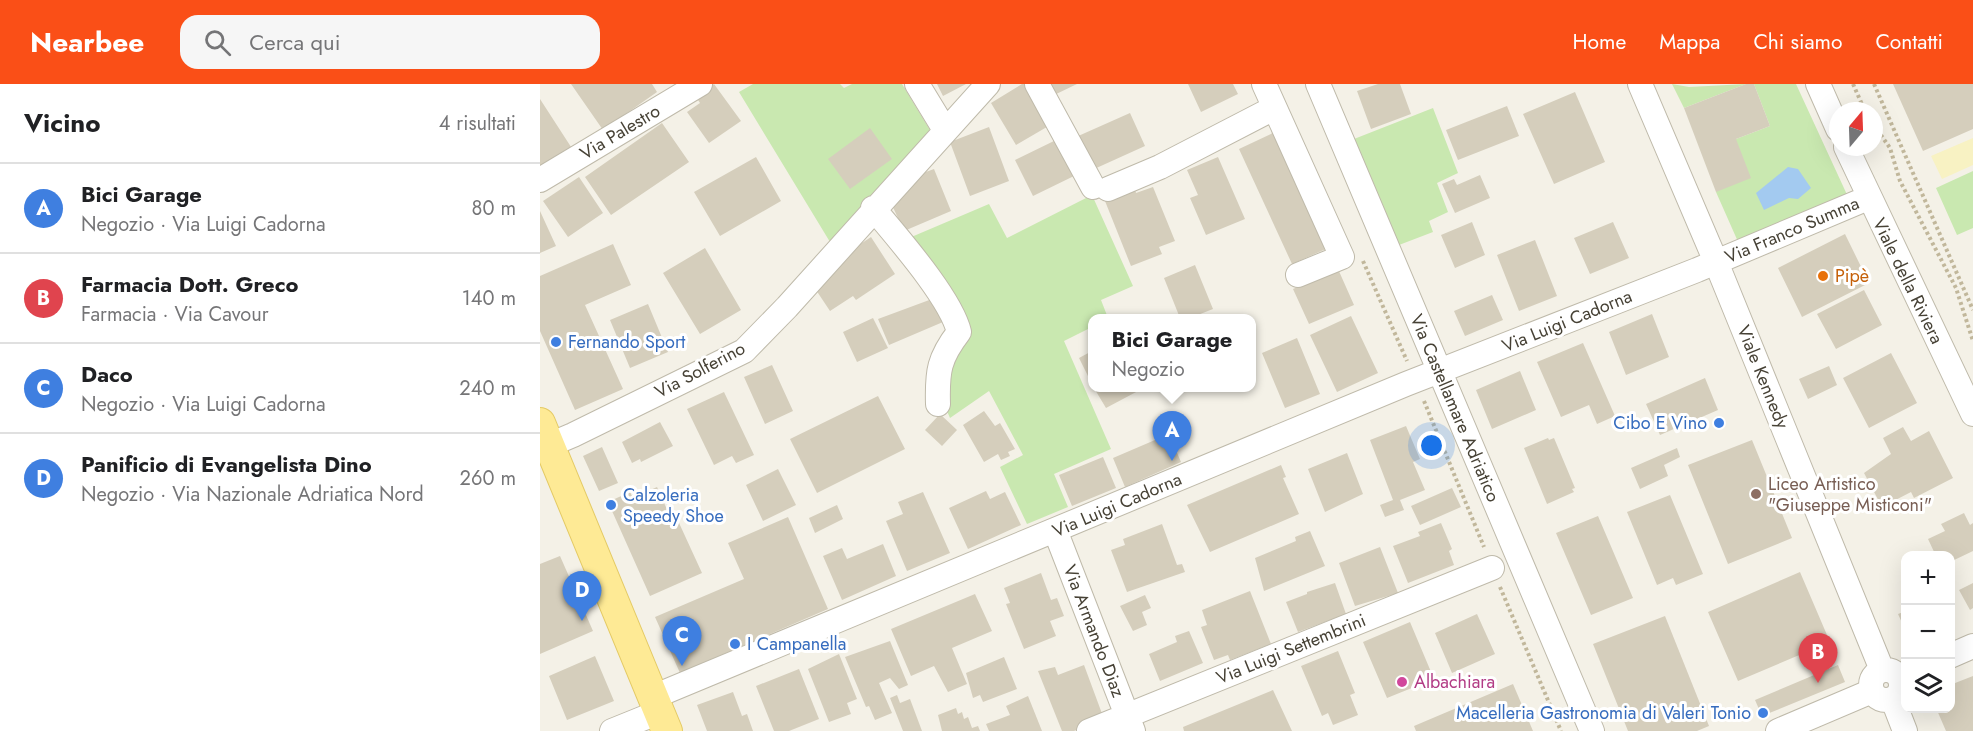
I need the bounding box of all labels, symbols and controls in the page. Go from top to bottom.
search box [180,15,600,69]
text: Nearbee [30,22,144,63]
icon: search [201,26,234,59]
text: Cerca qui [249,26,340,58]
text: Home [1573,27,1626,57]
text: Mappa [1659,27,1720,57]
text: Chi siamo [1753,27,1842,57]
text: Contatti [1875,27,1943,57]
street label: Via Palestro [575,98,665,166]
north arrow [1829,102,1883,156]
text: Vicino [24,104,101,142]
text: 4 risultati [439,109,516,138]
text: Bici Garage [81,178,202,210]
street label: Via Franco Summa [1721,190,1863,270]
text: A [36,194,51,223]
text: 80 m [471,194,516,223]
text: Negozio · Via Luigi Cadorna [81,210,326,239]
street label: Viale della Riviera [1866,214,1950,348]
place label: Pipè [1835,263,1869,289]
text: Farmacia Dott. Greco [81,268,299,300]
marker: Pipè [1816,269,1830,283]
street label: Via Luigi Cadorna [1498,283,1636,359]
text: B [37,284,50,313]
text: 140 m [462,284,516,313]
text: Farmacia · Via Cavour [81,300,269,329]
street label: Via Castellamare Adriatico [1404,310,1506,506]
popup [1088,314,1256,392]
street label: Viale Kennedy [1730,321,1796,433]
text: Bici Garage [1112,323,1232,355]
place label: Fernando Sport [568,329,686,355]
marker: Fernando Sport [549,335,563,349]
street label: Via Solferino [650,335,750,405]
text: Negozio [1112,355,1185,384]
text: Daco [81,358,133,390]
text: C [36,374,51,403]
text: 240 m [459,374,516,403]
text: Negozio · Via Luigi Cadorna [81,390,326,419]
place label: Cibo E Vino [1613,410,1707,436]
pin: A [1152,412,1192,461]
marker: Cibo E Vino [1712,416,1726,430]
your location [1417,431,1446,460]
text: Panificio di Evangelista Dino [81,448,372,480]
text: D [36,464,51,493]
text: 260 m [460,464,516,493]
street label: Via Luigi Cadorna [1048,466,1186,544]
place label: Liceo Artistico "Giuseppe Misticoni" [1768,471,1932,518]
text: Negozio · Via Nazionale Adriatica Nord [81,480,424,509]
place label: Calzoleria Speedy Shoe [623,482,724,529]
marker: Liceo Artistico "Giuseppe Misticoni" [1749,487,1763,501]
marker: Calzoleria Speedy Shoe [604,498,618,512]
map controls [1901,551,1955,713]
button: + [1901,551,1955,605]
street label: Via Armando Diaz [1057,561,1132,702]
pin: D [562,572,602,621]
button: − [1901,605,1955,659]
street label: Via Luigi Settembrini [1212,607,1370,691]
pin: C [662,616,702,666]
place label: I Campanella [747,631,846,657]
pin: B [1798,634,1838,683]
marker: I Campanella [728,637,742,651]
button: layers [1901,659,1955,713]
place label: Albachiara [1414,669,1495,695]
marker: Albachiara [1395,675,1409,689]
place label: Macelleria Gastronomia di Valeri Tonio [1456,700,1751,726]
marker: Macelleria Gastronomia di Valeri Tonio [1756,706,1770,720]

